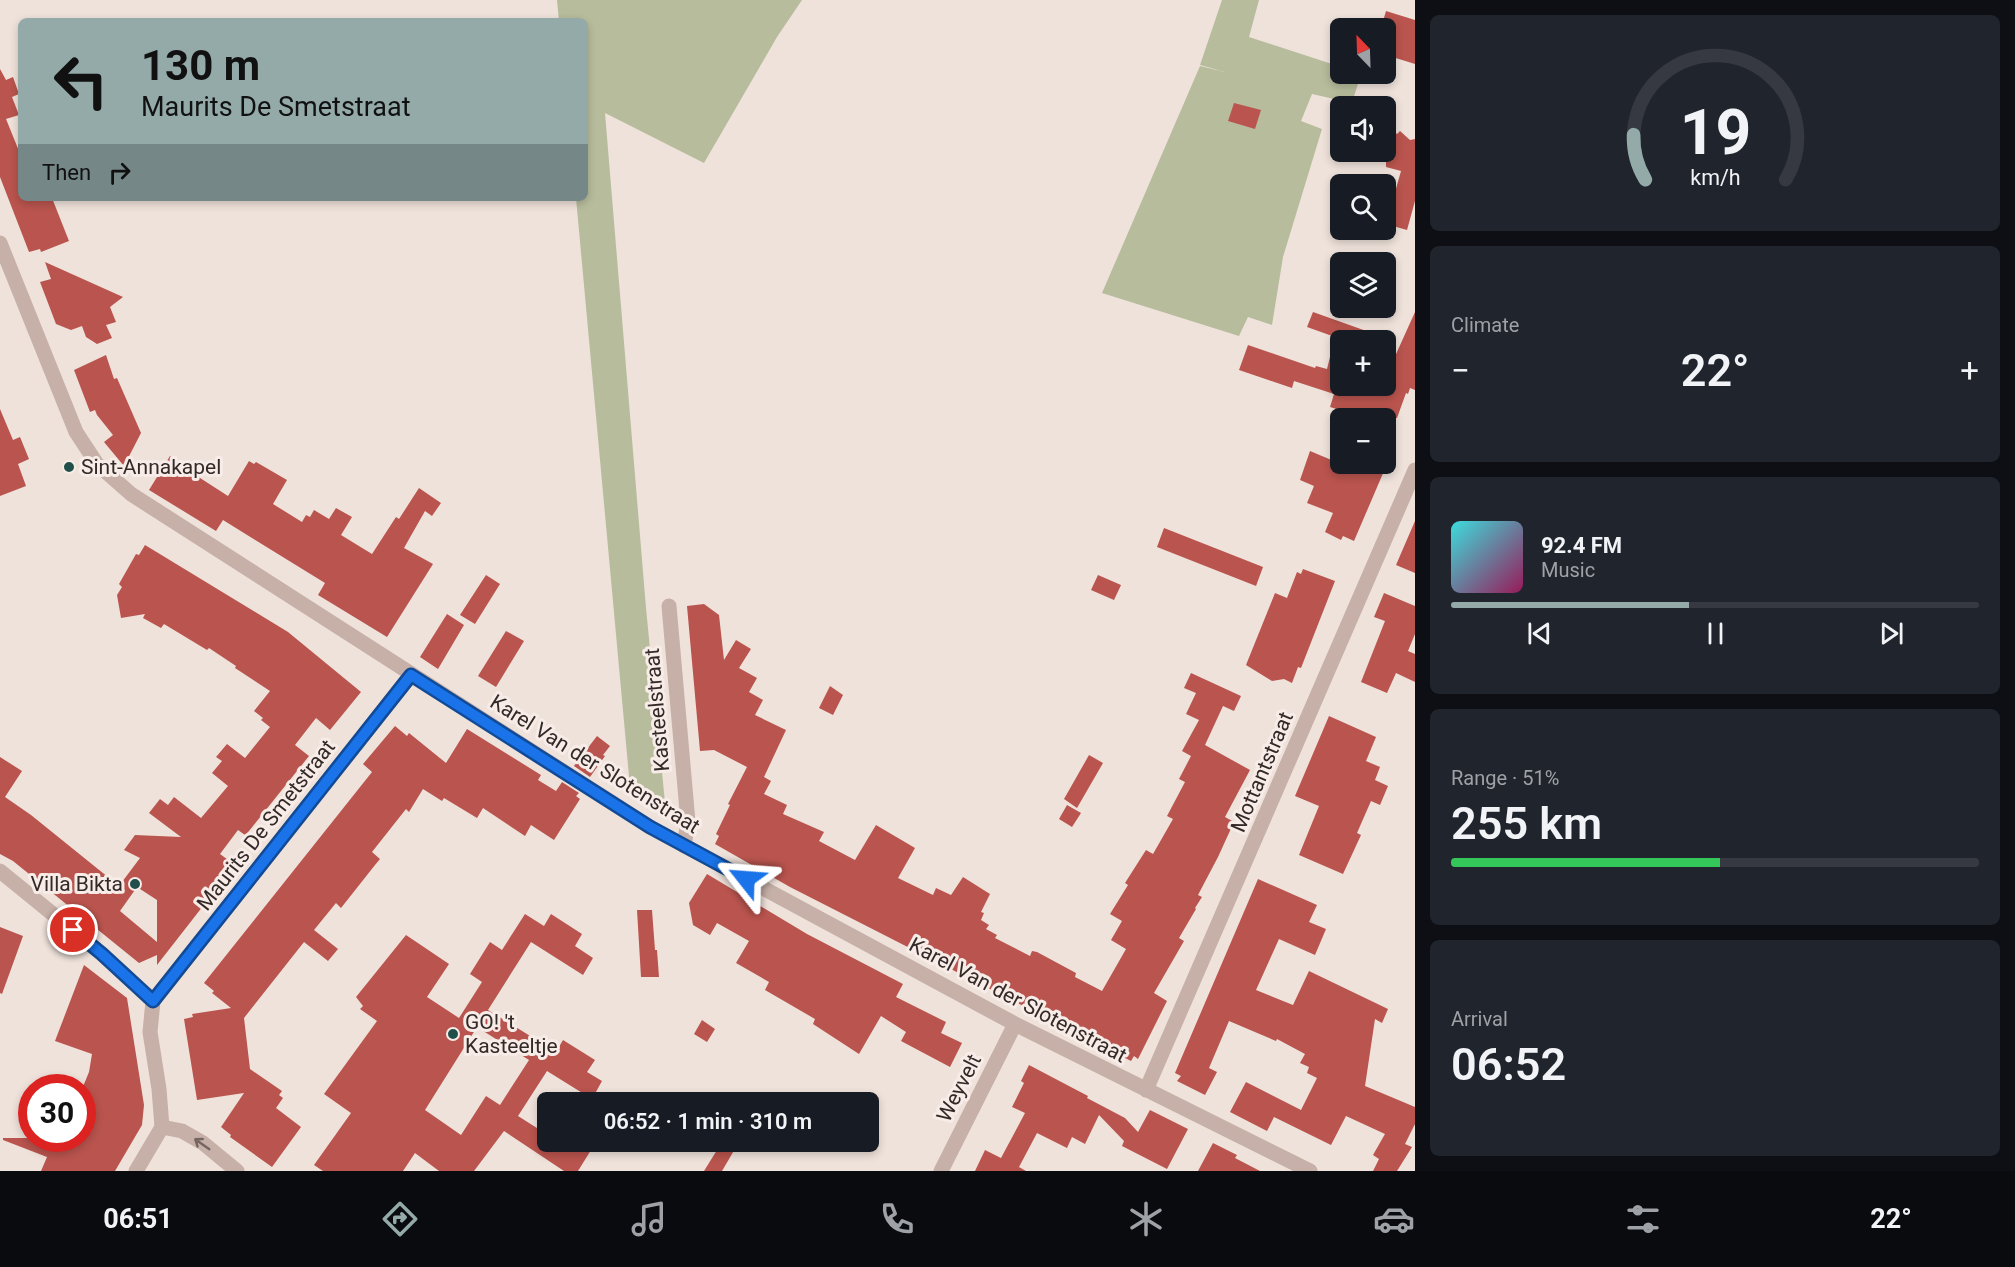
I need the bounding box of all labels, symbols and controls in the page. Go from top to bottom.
north arrow [1330,18,1396,84]
map controls [1330,18,1396,474]
text: 130 m [141,41,260,90]
icon: left [42,42,120,120]
text: Maurits De Smetstraat [141,91,411,123]
button: sound [1330,96,1396,162]
text: 19 [1679,96,1751,169]
icon: right [103,156,136,189]
text: Then [42,160,91,185]
text: km/h [1690,165,1740,190]
button: search [1330,174,1396,240]
button: layers [1330,252,1396,318]
text: Climate [1451,313,1519,337]
button: + [1330,330,1396,396]
text: 22° [1681,344,1749,397]
text: − [1451,351,1470,390]
text: + [1960,351,1979,390]
button: − [1330,408,1396,474]
place label: Sint-Annakapel [81,455,221,479]
marker: Sint-Annakapel [62,460,76,474]
text: 92.4 FM [1541,533,1622,558]
text: Music [1541,558,1595,582]
icon: previous [1523,617,1556,650]
icon: pause [1699,617,1732,650]
icon: next [1875,617,1908,650]
street label: Kasteelstraat [640,647,674,773]
street label: Karel Van der Slotenstraat [486,690,704,839]
street label: Mottantstraat [1226,708,1298,836]
street label: Maurits De Smetstraat [192,735,340,915]
text: Range · 51% [1451,766,1559,790]
text: 255 km [1451,797,1602,850]
position arrow [714,847,778,911]
place label: Villa Bikta [31,872,123,896]
marker: Villa Bikta [128,877,142,891]
pin [47,904,98,955]
icon: arrive [56,913,89,946]
street label: Karel Van der Slotenstraat [905,932,1131,1068]
text: Arrival [1451,1007,1508,1031]
place label: GO! 't Kasteeltje [465,1010,558,1058]
marker: GO! 't Kasteeltje [446,1027,460,1041]
text: 06:52 [1451,1038,1566,1091]
street label: Weyvelt [932,1050,986,1126]
speed limit sign: 30 [18,1074,96,1152]
text: 06:52 · 1 min · 310 m [604,1109,812,1134]
one-way arrow [194,1138,211,1150]
icon: directions [379,1198,421,1240]
icon: music [628,1198,670,1240]
icon: phone [876,1198,918,1240]
icon: climate [1125,1198,1167,1240]
icon: car [1373,1198,1415,1240]
icon: filters [1622,1198,1664,1240]
text: 06:51 [103,1203,173,1235]
text: 22° [1870,1203,1912,1235]

